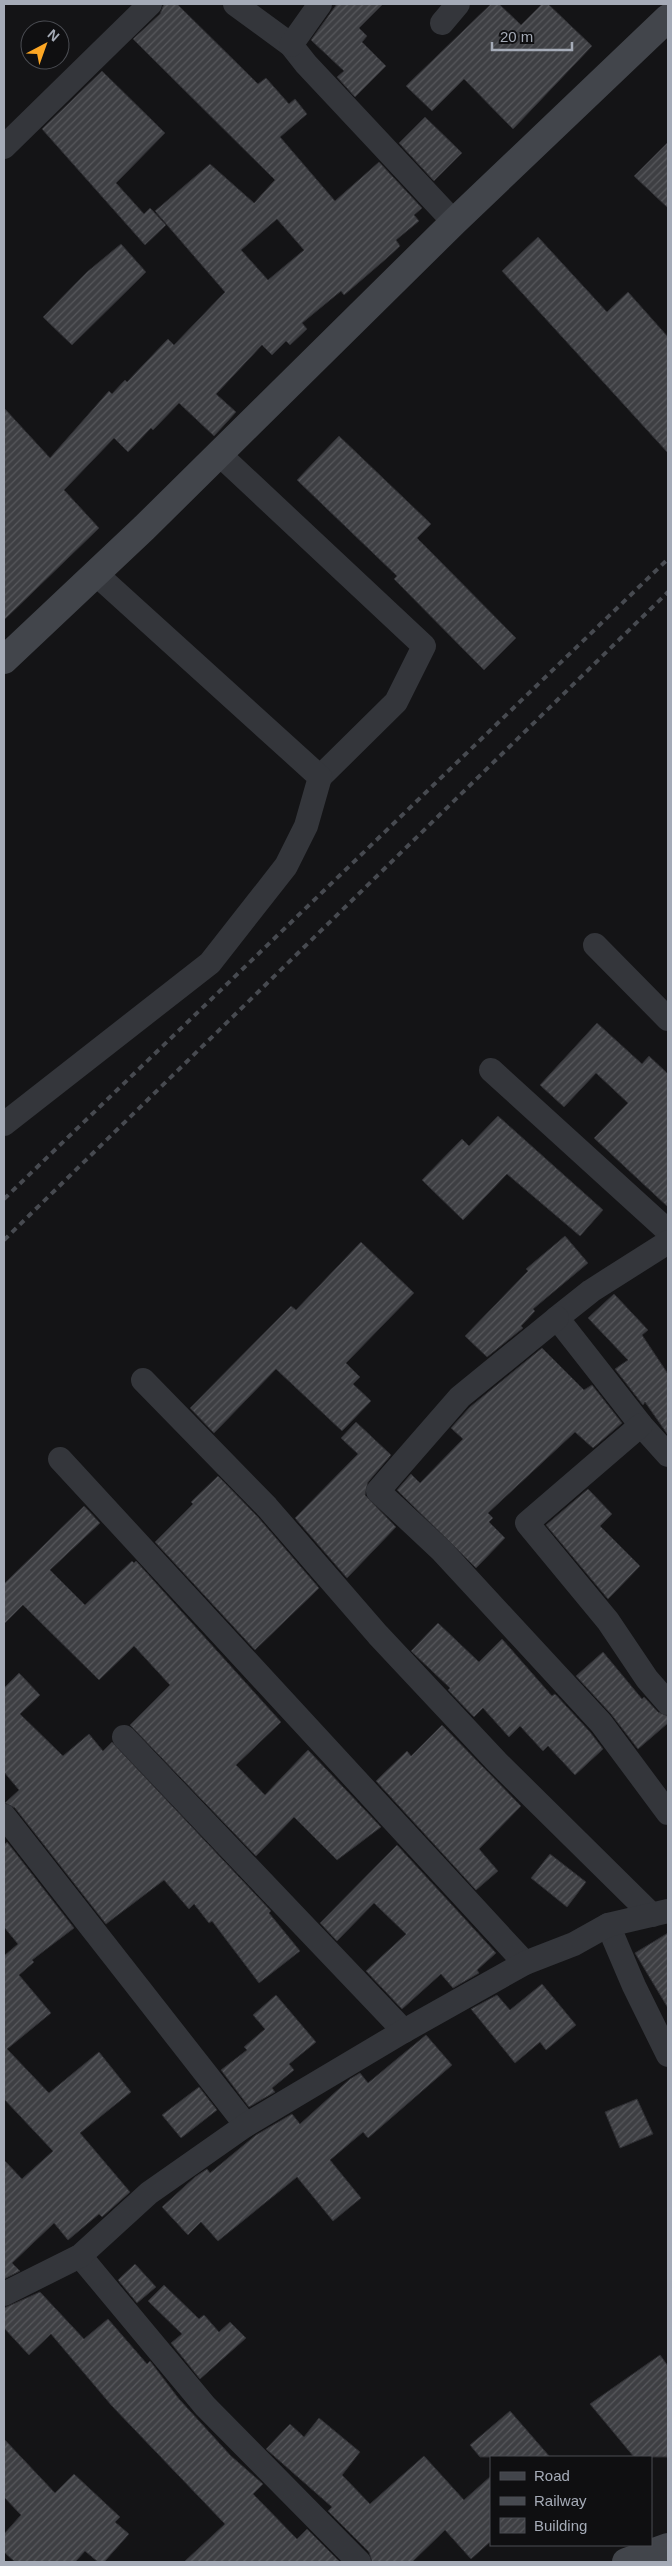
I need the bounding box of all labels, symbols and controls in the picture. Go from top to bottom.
north arrow [20,20,70,70]
scale bar [492,20,572,52]
text: N [44,26,63,45]
text: 20 m [500,28,533,45]
legend [490,2456,652,2546]
text: Road [534,2467,570,2484]
text: Railway [534,2492,587,2509]
text: Building [534,2517,587,2534]

